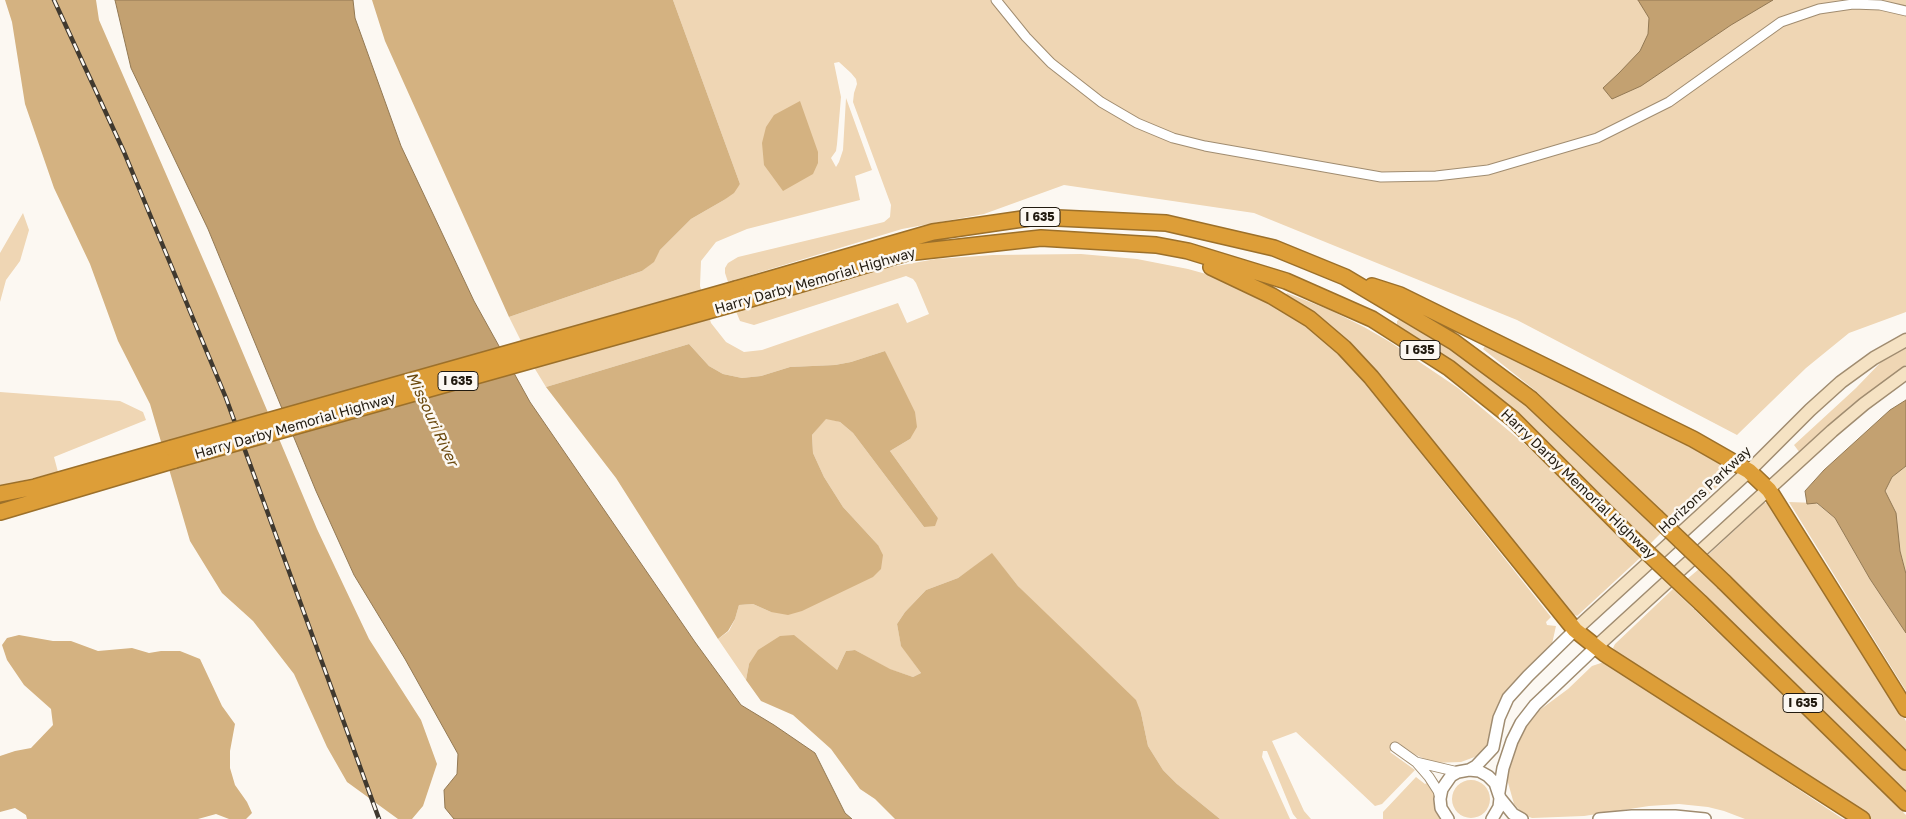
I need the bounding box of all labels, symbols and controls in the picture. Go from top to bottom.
road number: I 635 [1020,208,1060,226]
street label: Harry Darby Memorial Highway [713,244,917,318]
road number: I 635 [1400,340,1440,360]
water label: Missouri River [402,369,462,469]
road number: I 635 [438,372,478,391]
street label: Harry Darby Memorial Highway [193,389,397,463]
street label: Harry Darby Memorial Highway [1497,406,1659,562]
street label: Horizons Parkway [1655,443,1755,537]
road number: I 635 [1783,694,1823,712]

